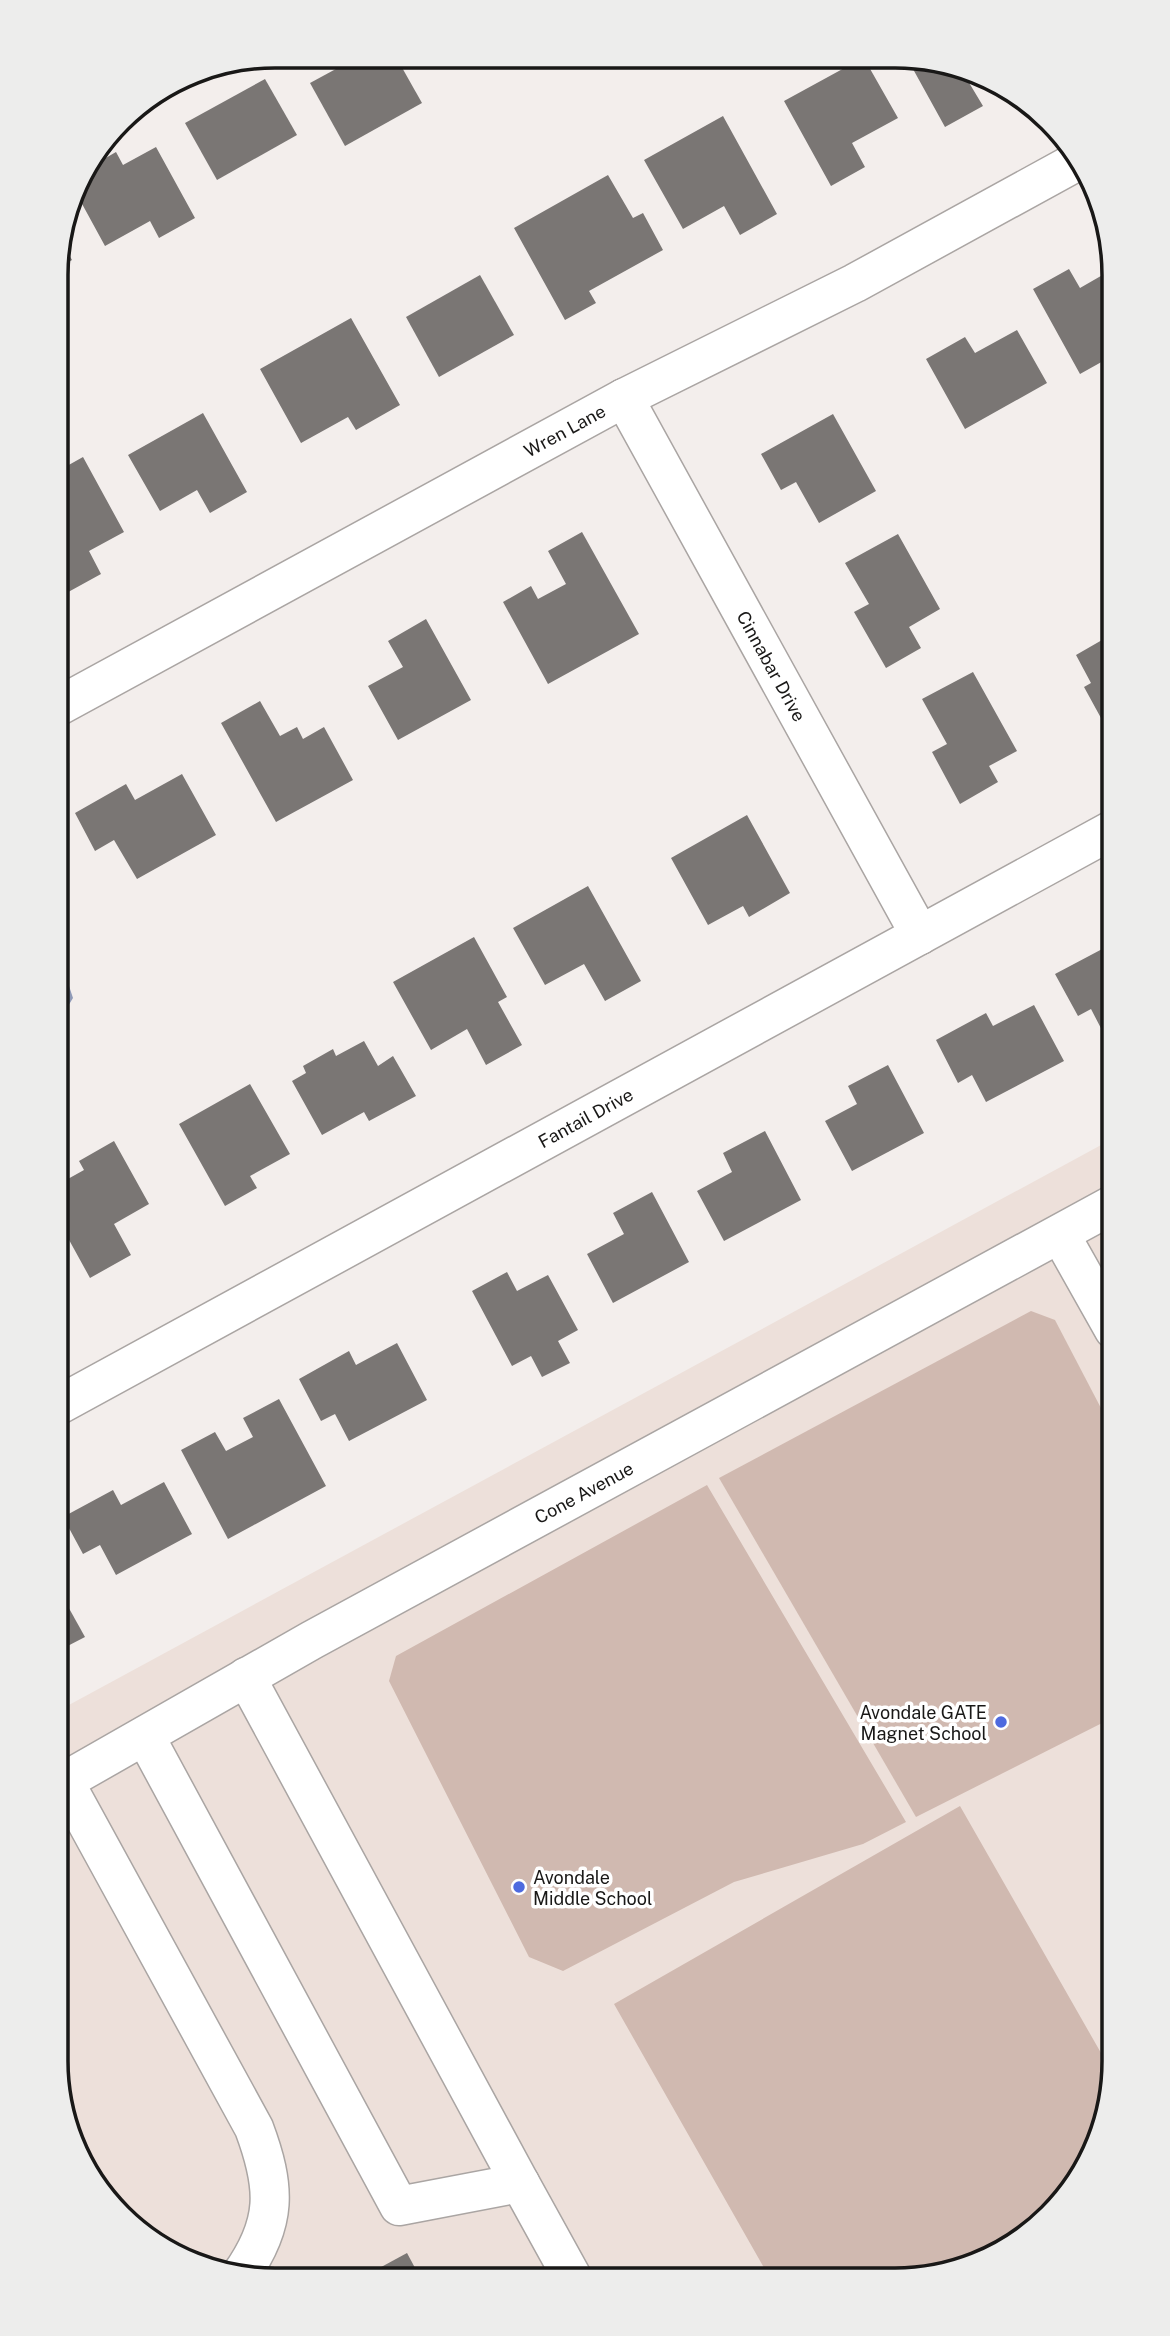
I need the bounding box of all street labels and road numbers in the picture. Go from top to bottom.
street label: Wren Lane [520,400,609,461]
street label: Cinnabar Drive [733,607,811,725]
street label: Fantail Drive [534,1083,636,1152]
street label: Cone Avenue [531,1457,637,1528]

